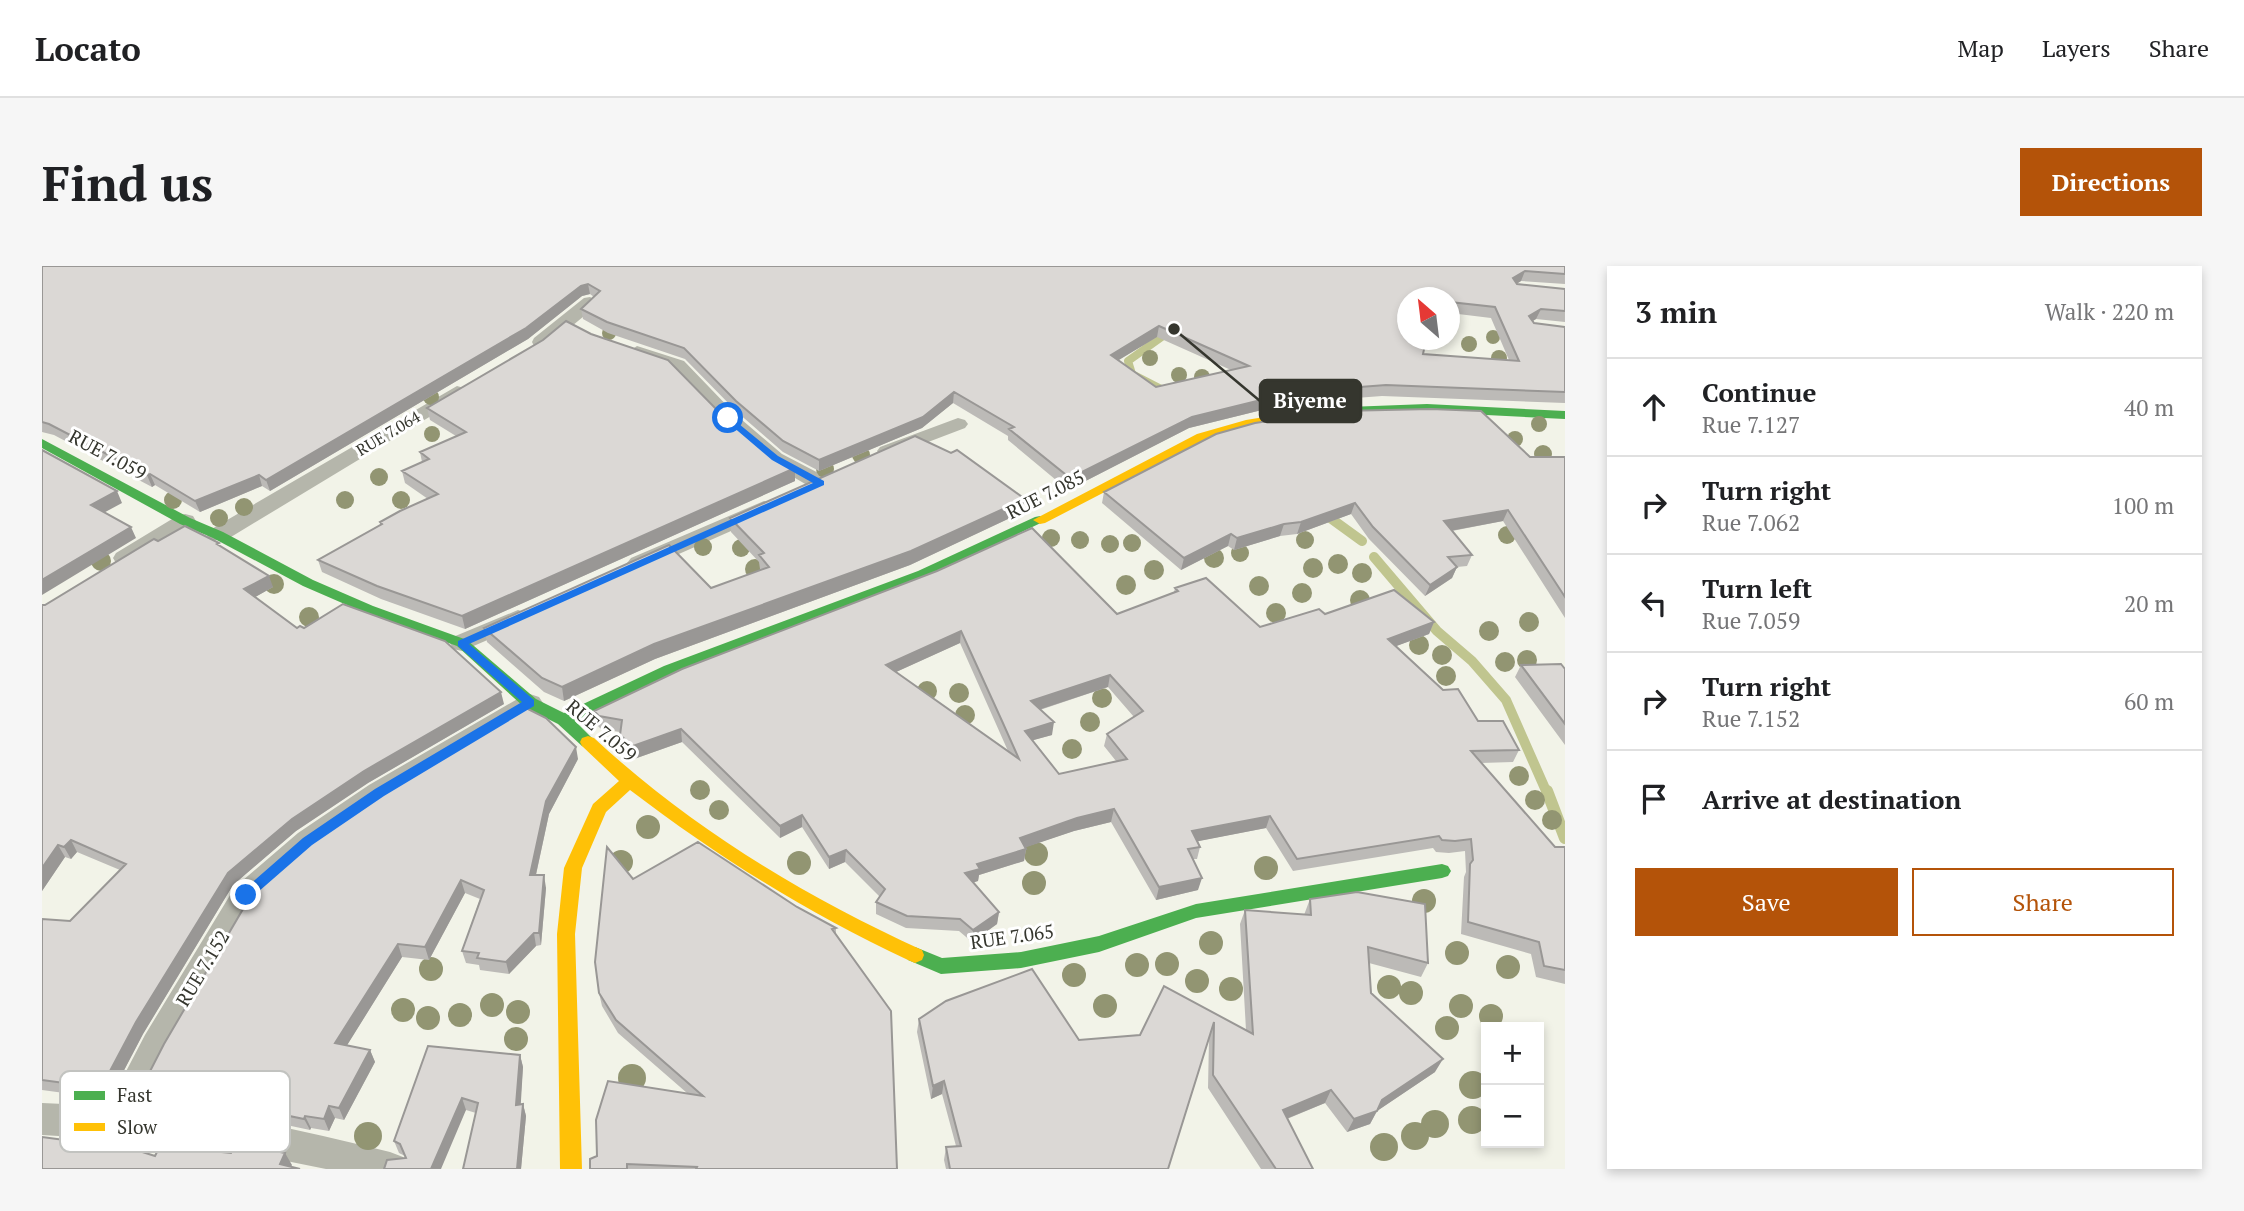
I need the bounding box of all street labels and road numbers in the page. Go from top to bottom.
street label: RUE 7.064 [352,405,425,461]
street label: RUE 7.059 [65,423,151,485]
street label: RUE 7.085 [1002,464,1088,524]
street label: RUE 7.059 [562,693,642,767]
street label: RUE 7.065 [968,918,1056,954]
street label: RUE 7.152 [170,925,234,1011]

